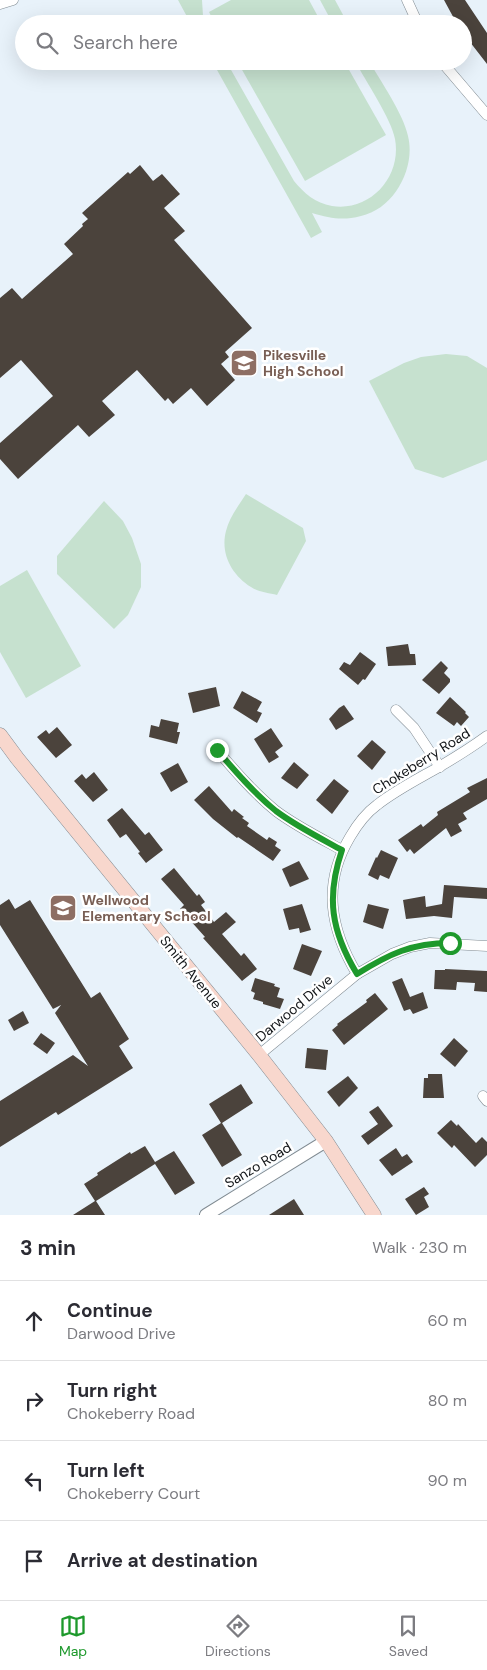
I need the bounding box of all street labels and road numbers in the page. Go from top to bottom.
street label: Chokeberry Road [369,724,473,798]
street label: Smith Avenue [156,932,226,1012]
street label: Darwood Drive [252,971,336,1045]
street label: Sanzo Road [221,1138,295,1192]

